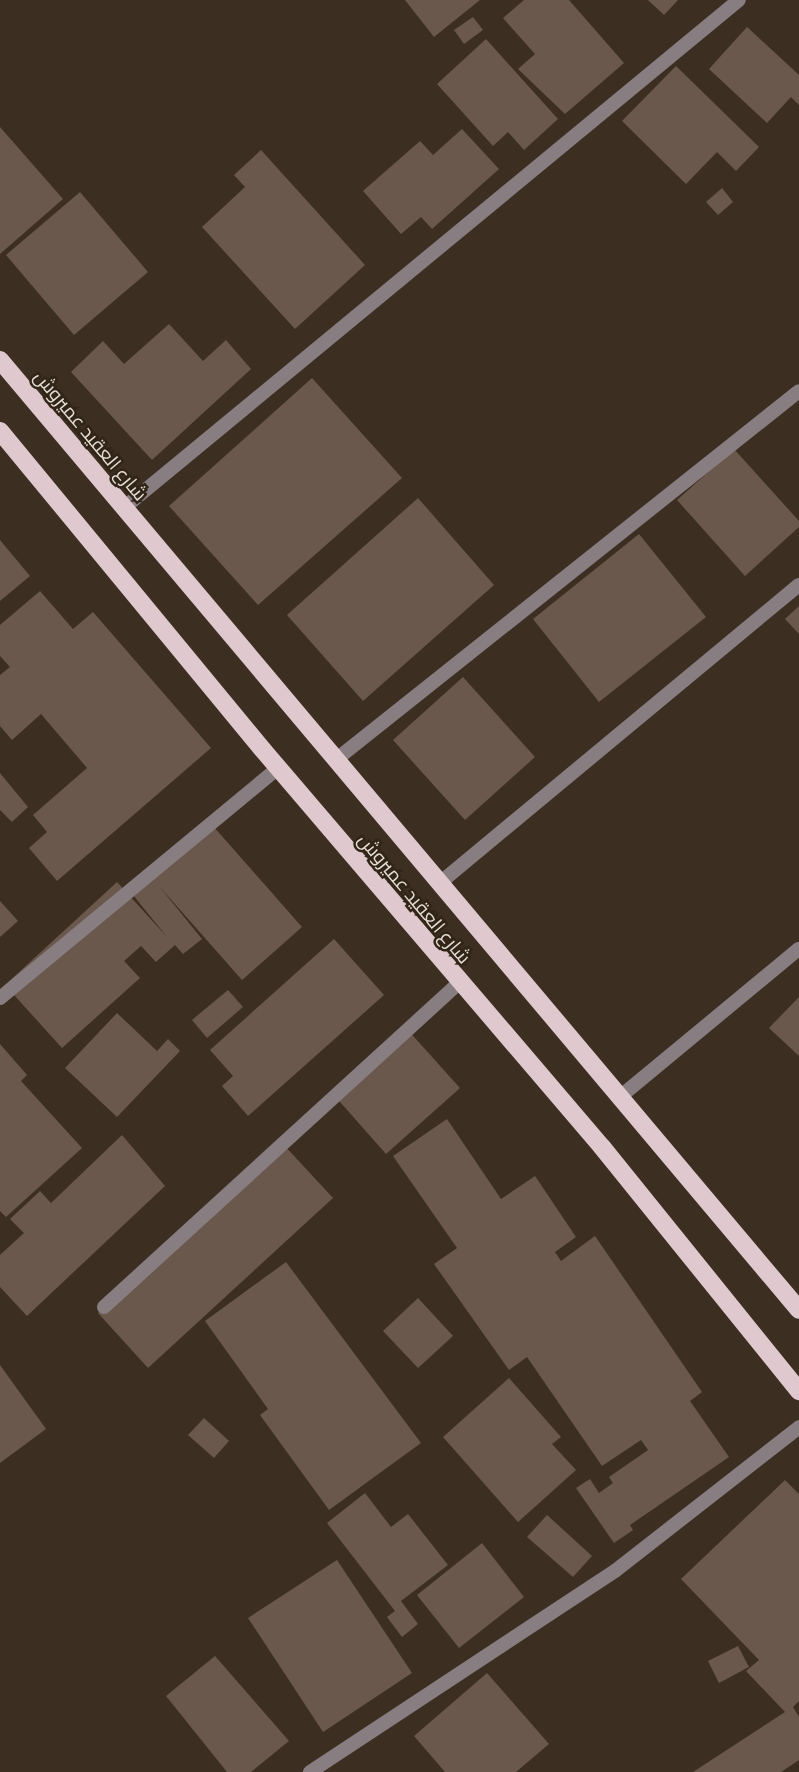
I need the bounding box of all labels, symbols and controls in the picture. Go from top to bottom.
street label: شارع العقيد عميروش [30,365,152,505]
street label: شارع العقيد عميروش [354,828,476,968]

